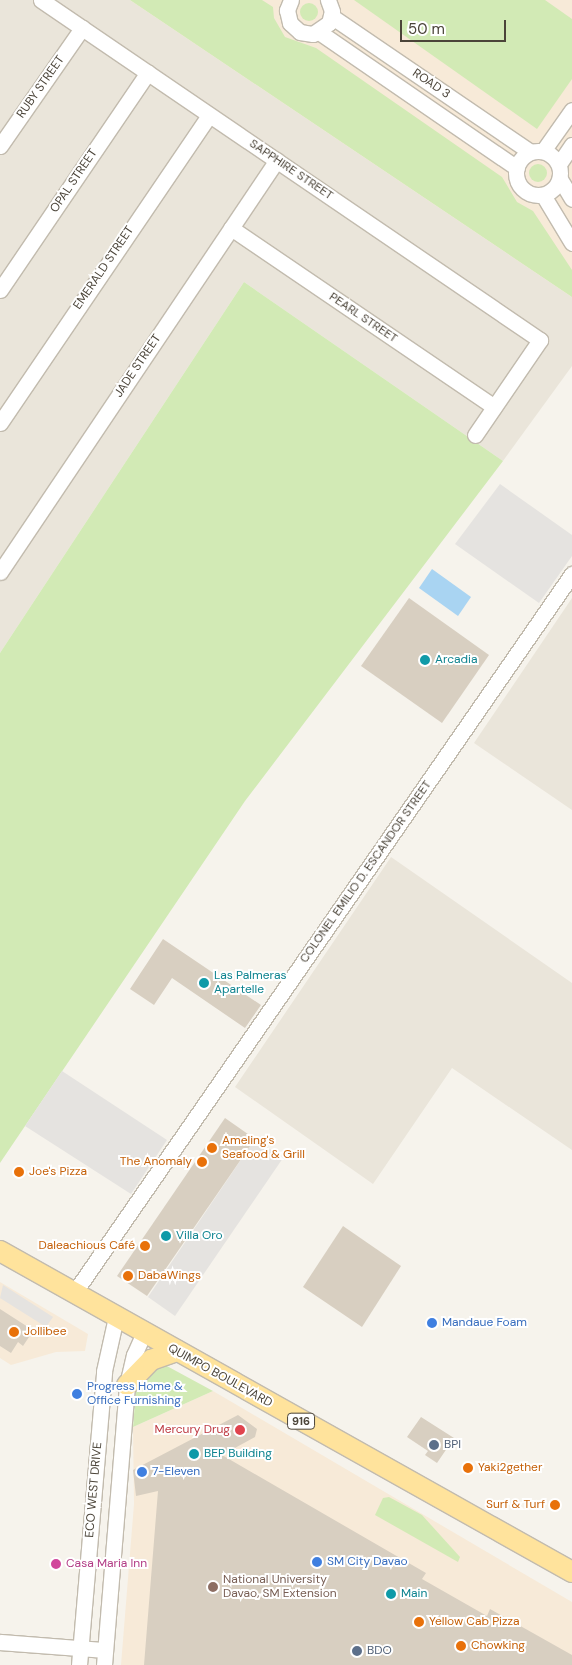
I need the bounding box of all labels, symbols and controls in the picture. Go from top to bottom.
scale bar [402,10,508,42]
text: 50 m [408,19,445,39]
street label: RUBY STREET [14,53,68,121]
street label: ROAD 3 [409,66,453,102]
street label: SAPPHIRE STREET [246,137,336,203]
street label: OPAL STREET [47,146,101,216]
street label: EMERALD STREET [71,224,137,312]
street label: PEARL STREET [326,290,400,346]
street label: JADE STREET [112,332,164,400]
place label: Arcadia [435,653,478,667]
marker: Arcadia [419,654,431,666]
street label: COLONEL EMILIO D. ESCANDOR STREET [297,778,435,966]
place label: Las Palmeras Apartelle [214,969,286,997]
marker: Las Palmeras Apartelle [198,977,210,989]
place label: Ameling's Seafood & Grill [222,1134,305,1162]
marker: Ameling's Seafood & Grill [206,1142,218,1154]
place label: The Anomaly [120,1155,192,1169]
marker: The Anomaly [196,1156,208,1168]
place label: Joe's Pizza [29,1165,87,1179]
marker: Joe's Pizza [13,1166,25,1178]
place label: Villa Oro [176,1229,223,1243]
marker: Villa Oro [160,1230,172,1242]
place label: Daleachious Café [39,1239,135,1253]
marker: Daleachious Café [139,1240,151,1252]
place label: DabaWings [138,1269,201,1283]
marker: DabaWings [122,1270,134,1282]
place label: Mandaue Foam [442,1316,527,1330]
marker: Mandaue Foam [426,1317,438,1329]
place label: Jollibee [24,1325,67,1339]
marker: Jollibee [8,1326,20,1338]
street label: QUIMPO BOULEVARD [165,1341,275,1411]
place label: Progress Home & Office Furnishing [87,1380,183,1408]
marker: Progress Home & Office Furnishing [71,1388,83,1400]
road number: 916 [286,1412,316,1430]
place label: Mercury Drug [155,1423,230,1437]
marker: Mercury Drug [234,1424,246,1436]
place label: BPI [444,1438,461,1452]
marker: BPI [428,1439,440,1451]
street label: ECO WEST DRIVE [83,1442,105,1538]
place label: BEP Building [204,1447,272,1461]
marker: BEP Building [188,1448,200,1460]
place label: Yaki2gether [478,1461,542,1475]
marker: Yaki2gether [462,1462,474,1474]
place label: 7-Eleven [152,1465,200,1479]
marker: 7-Eleven [136,1466,148,1478]
place label: Surf & Turf [486,1498,545,1512]
marker: Surf & Turf [549,1499,561,1511]
place label: SM City Davao [327,1555,408,1569]
marker: SM City Davao [311,1556,323,1568]
place label: Casa Maria Inn [66,1557,147,1571]
marker: Casa Maria Inn [50,1558,62,1570]
place label: National University Davao, SM Extension [223,1573,337,1601]
marker: National University Davao, SM Extension [207,1581,219,1593]
place label: Main [401,1587,427,1601]
marker: Main [385,1588,397,1600]
place label: Yellow Cab Pizza [429,1615,520,1629]
marker: Yellow Cab Pizza [413,1616,425,1628]
place label: Chowking [471,1639,525,1653]
marker: Chowking [455,1640,467,1652]
place label: BDO [367,1644,392,1658]
marker: BDO [351,1645,363,1657]

